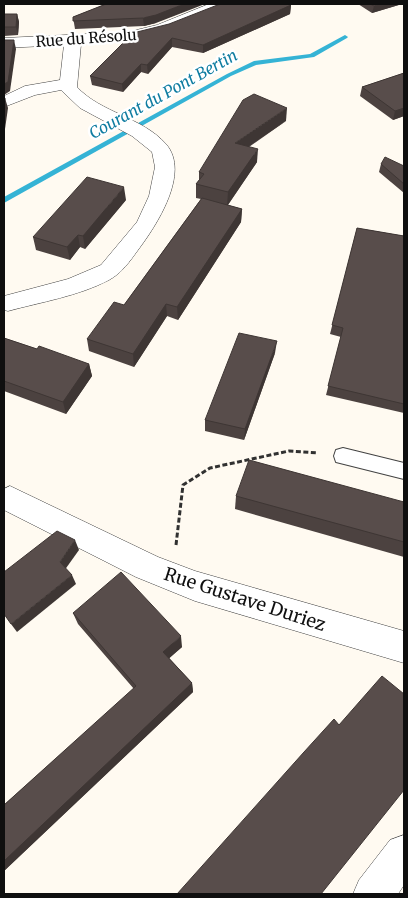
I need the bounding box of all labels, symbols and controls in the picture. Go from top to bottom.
street label: Rue du Résolu [35,25,137,51]
water label: Courant du Pont Bertin [85,45,241,143]
street label: Rue Gustave Duriez [161,562,329,636]

